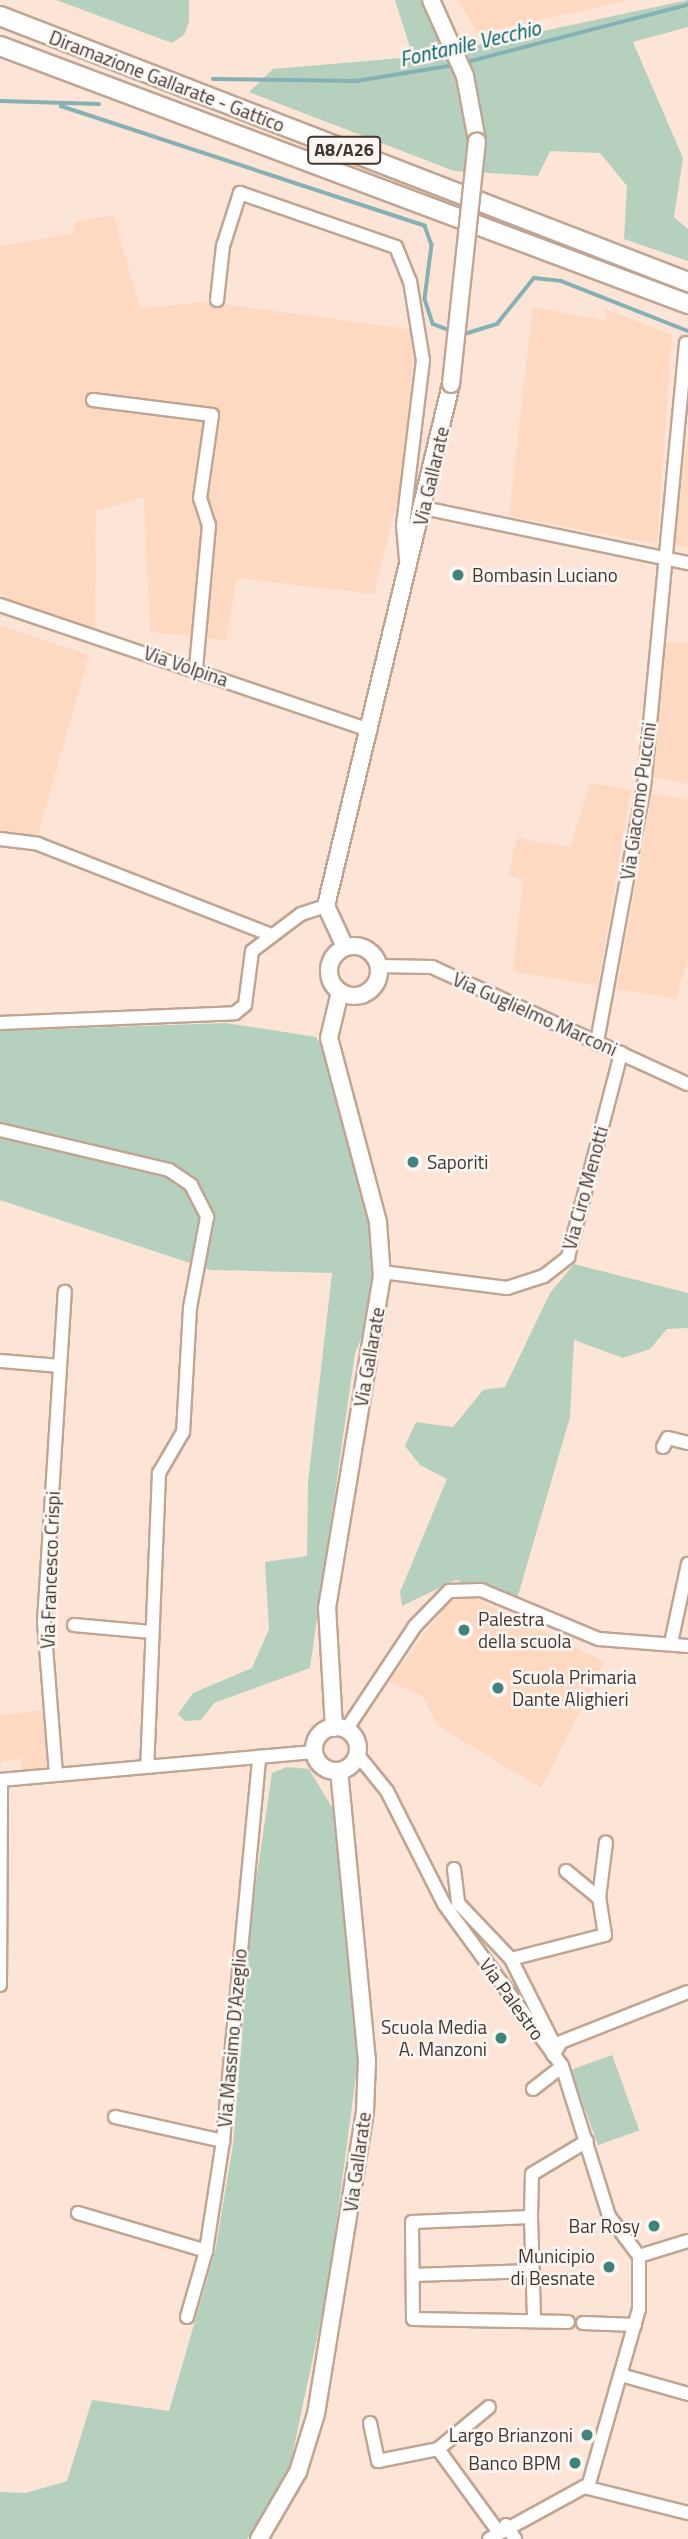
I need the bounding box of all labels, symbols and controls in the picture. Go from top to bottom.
water label: Fontanile Vecchio [397,15,543,71]
street label: Diramazione Gallarate - Gattico [46,26,288,136]
road number: A8/A26 [306,135,382,164]
street label: Via Gallarate [409,424,453,528]
place label: Bombasin Luciano [472,564,618,586]
marker: Bombasin Luciano [450,567,466,583]
street label: Via Volpina [141,641,231,691]
street label: Via Giacomo Puccini [616,721,660,881]
street label: Via Guglielmo Marconi [449,967,621,1061]
street label: Via Ciro Menotti [558,1124,612,1252]
place label: Saporiti [427,1151,488,1173]
marker: Saporiti [405,1154,421,1170]
street label: Via Gallarate [349,1305,389,1409]
street label: Via Francesco Crispi [36,1491,64,1649]
place label: Palestra della scuola [478,1608,571,1652]
marker: Palestra della scuola [456,1622,472,1638]
place label: Scuola Primaria Dante Alighieri [512,1666,636,1710]
marker: Scuola Primaria Dante Alighieri [490,1680,506,1696]
street label: Via Massimo D'Azeglio [213,1948,251,2128]
street label: Via Palestro [475,1954,549,2044]
place label: Scuola Media A. Manzoni [381,2016,487,2060]
marker: Scuola Media A. Manzoni [493,2030,509,2046]
street label: Via Gallarate [339,2111,375,2213]
place label: Bar Rosy [569,2215,640,2237]
marker: Bar Rosy [646,2218,662,2234]
place label: Municipio di Besnate [510,2245,595,2289]
marker: Municipio di Besnate [601,2259,617,2275]
place label: Largo Brianzoni [449,2424,573,2446]
marker: Largo Brianzoni [579,2427,595,2443]
place label: Banco BPM [468,2452,561,2474]
marker: Banco BPM [567,2455,583,2471]

